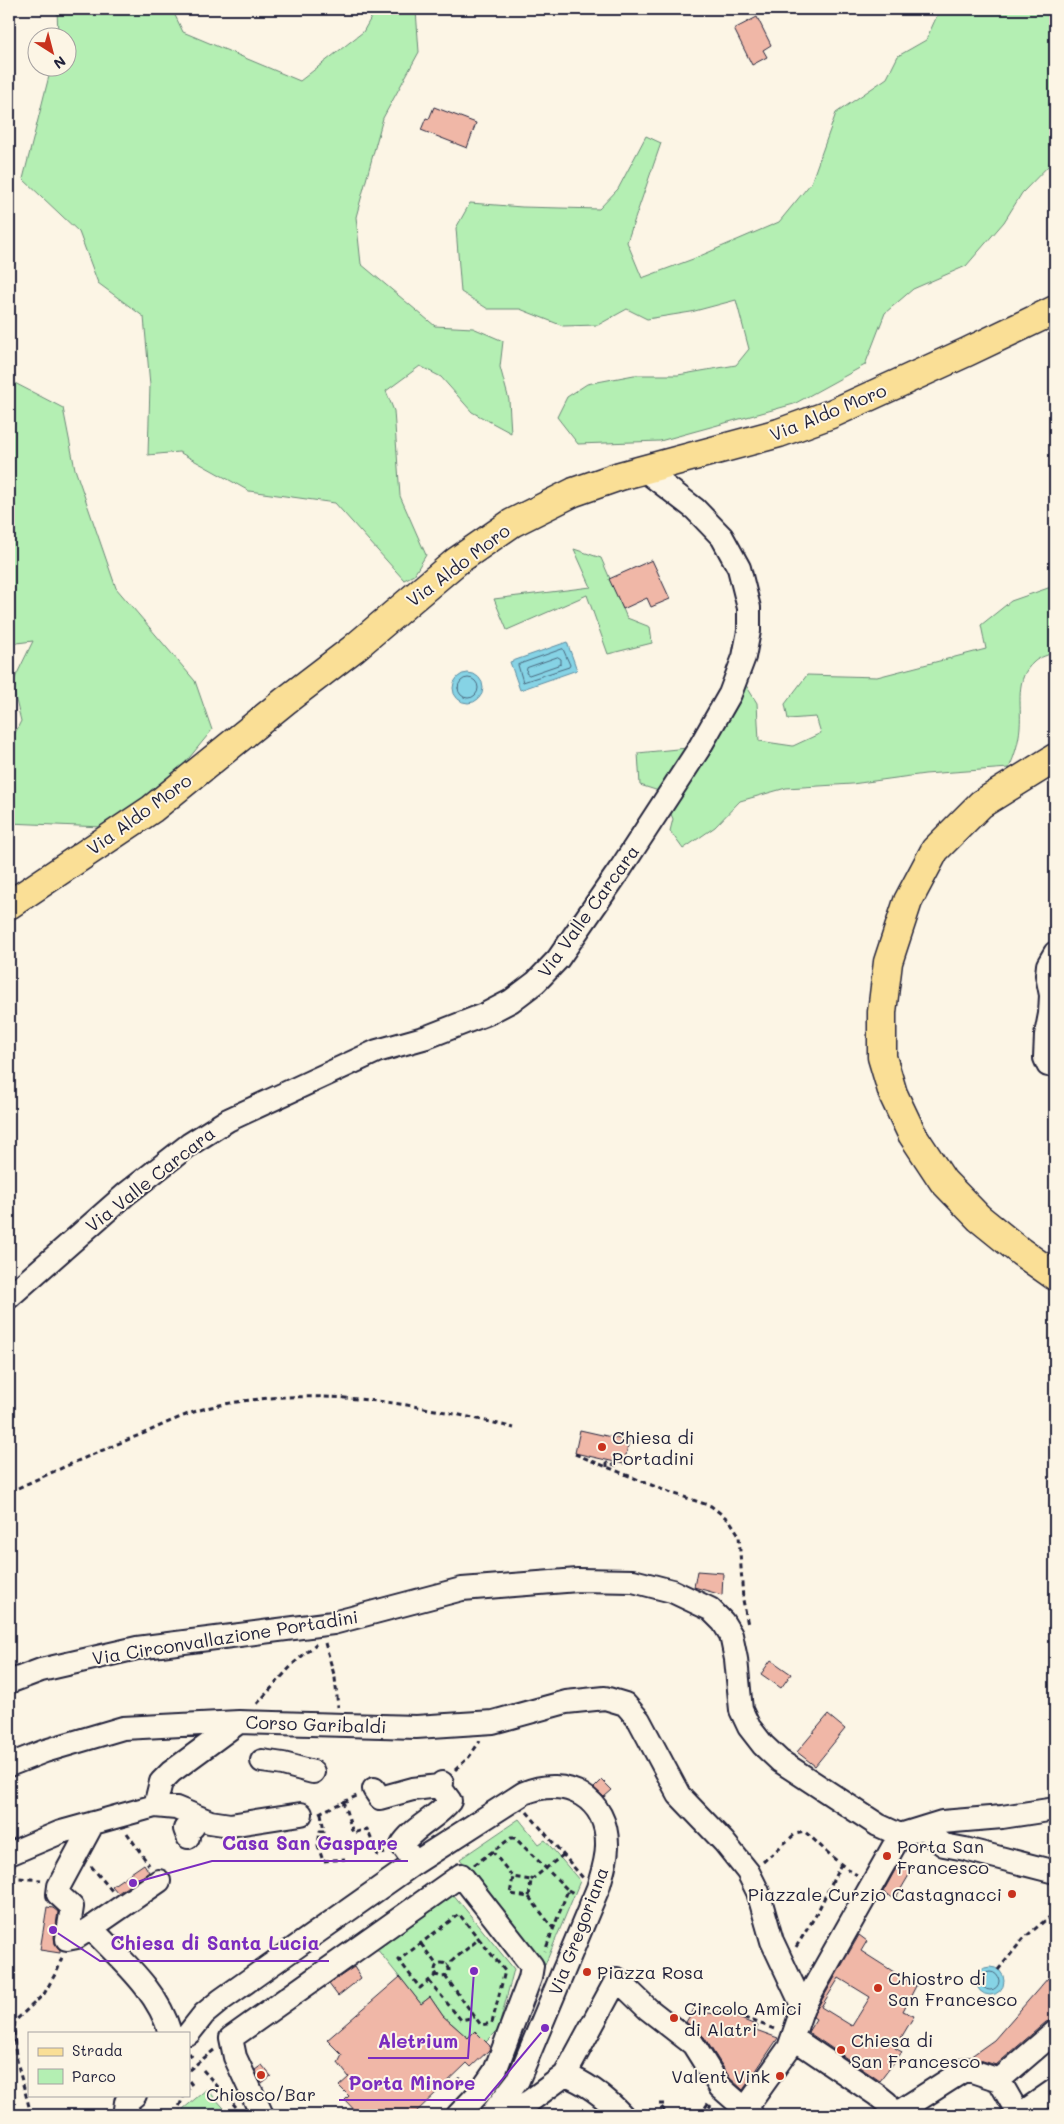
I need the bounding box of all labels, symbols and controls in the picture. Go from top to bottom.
north arrow [28,28,78,78]
text: N [50,52,70,74]
street label: Via Aldo Moro [766,378,890,446]
street label: Via Aldo Moro [401,518,515,612]
street label: Via Aldo Moro [82,768,196,860]
street label: Via Valle Carcara [532,840,644,982]
street label: Via Valle Carcara [80,1121,220,1237]
place label: Chiesa di Portadini [612,1425,694,1470]
marker: Chiesa di Portadini [596,1441,608,1453]
street label: Via Circonvallazione Portadini [90,1604,360,1670]
street label: Corso Garibaldi [245,1710,387,1738]
callout: Casa San Gaspare [212,1827,408,1861]
text: Casa San Gaspare [222,1830,398,1855]
place label: Porta San Francesco [897,1834,989,1879]
marker: Porta San Francesco [881,1850,893,1862]
street label: Via Gregoriana [542,1863,614,1999]
place label: Piazzale Curzio Castagnacci [748,1882,1002,1906]
marker: Piazzale Curzio Castagnacci [1006,1888,1018,1900]
callout: Chiesa di Santa Lucia [100,1927,329,1961]
text: Chiesa di Santa Lucia [110,1930,320,1955]
place label: Piazza Rosa [597,1960,704,1984]
marker: Piazza Rosa [581,1966,593,1978]
place label: Chiostro di San Francesco [888,1966,1017,2011]
marker: Chiostro di San Francesco [872,1982,884,1994]
place label: Circolo Amici di Alatri [684,1996,802,2041]
marker: Circolo Amici di Alatri [668,2012,680,2024]
callout: Aletrium [368,2024,468,2058]
text: Aletrium [378,2028,458,2053]
place label: Chiesa di San Francesco [851,2028,980,2073]
legend [28,2032,190,2096]
text: Strada [72,2040,123,2060]
marker: Chiesa di San Francesco [835,2044,847,2056]
place label: Valent Vink [671,2064,770,2088]
text: Parco [72,2066,116,2086]
callout: Porta Minore [339,2066,485,2100]
marker: Chiosco/Bar [255,2069,267,2081]
text: Porta Minore [349,2070,475,2095]
marker: Valent Vink [774,2070,786,2082]
place label: Chiosco/Bar [206,2082,316,2106]

